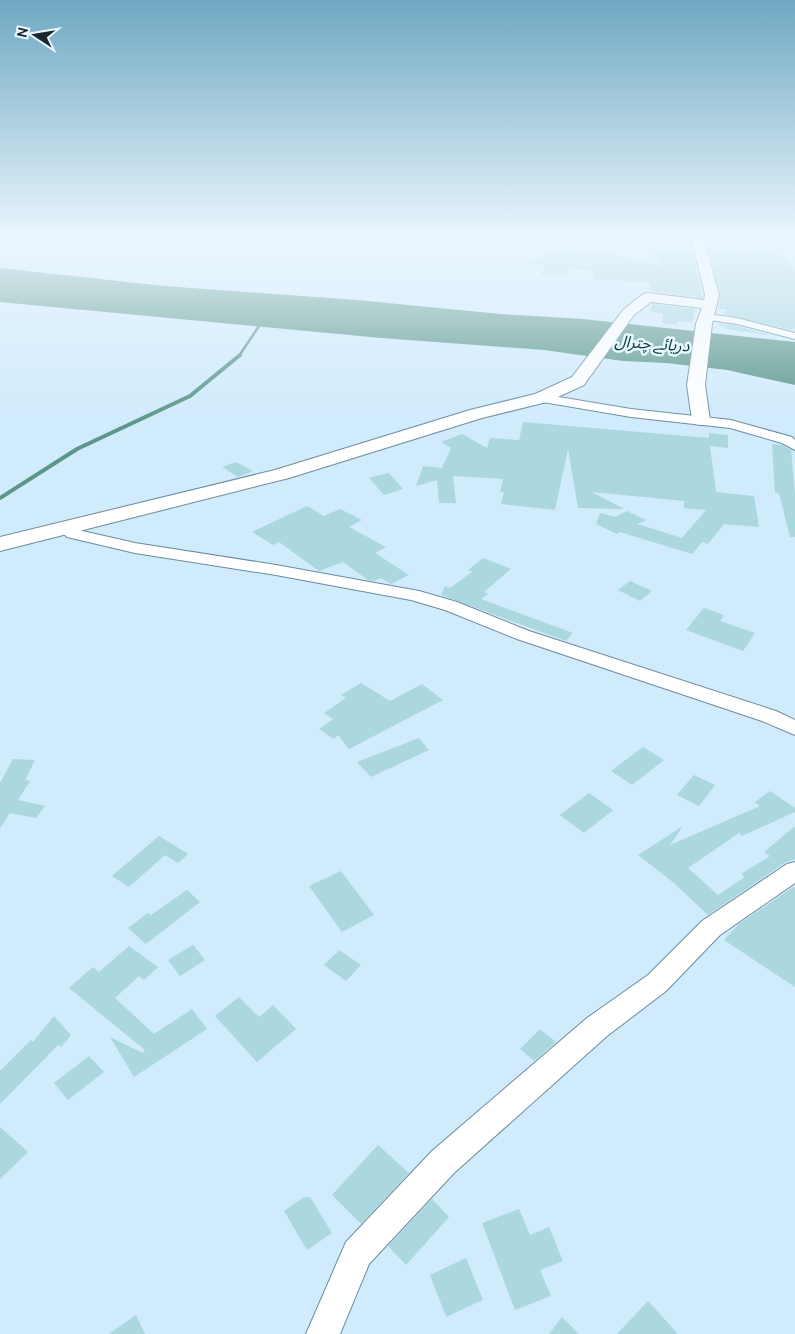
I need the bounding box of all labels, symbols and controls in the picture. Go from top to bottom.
north arrow [10,10,60,60]
text: N [12,26,32,39]
water label: دریائے چترال [614,331,690,357]

